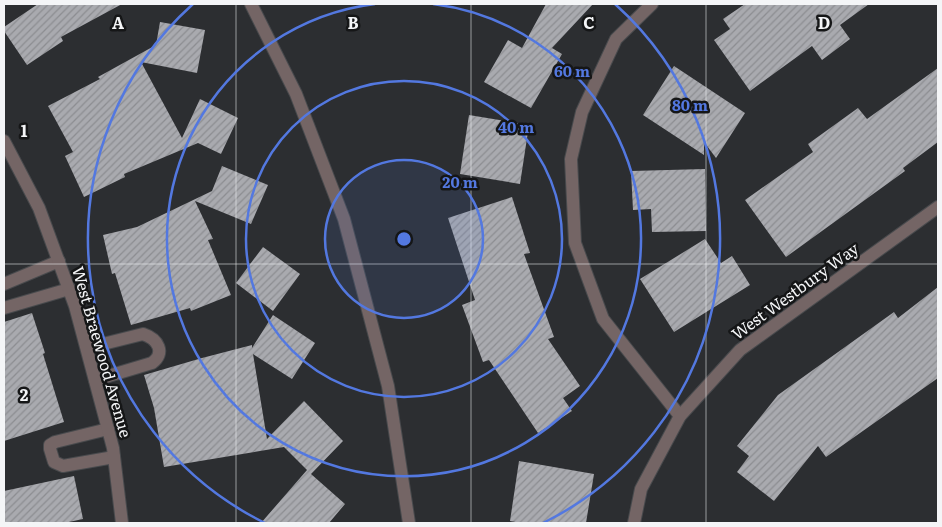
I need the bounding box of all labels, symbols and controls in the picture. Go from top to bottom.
text: A [112,10,124,34]
text: B [347,10,359,34]
text: C [583,10,595,34]
text: D [818,10,830,34]
text: 60 m [554,59,590,82]
text: 80 m [672,93,708,116]
text: 40 m [498,115,534,138]
text: 1 [21,118,28,142]
text: 20 m [442,170,478,193]
centre of rings [395,230,413,248]
street label: West Westbury Way [726,235,864,345]
street label: West Braewood Avenue [67,263,139,440]
text: 2 [20,382,29,406]

